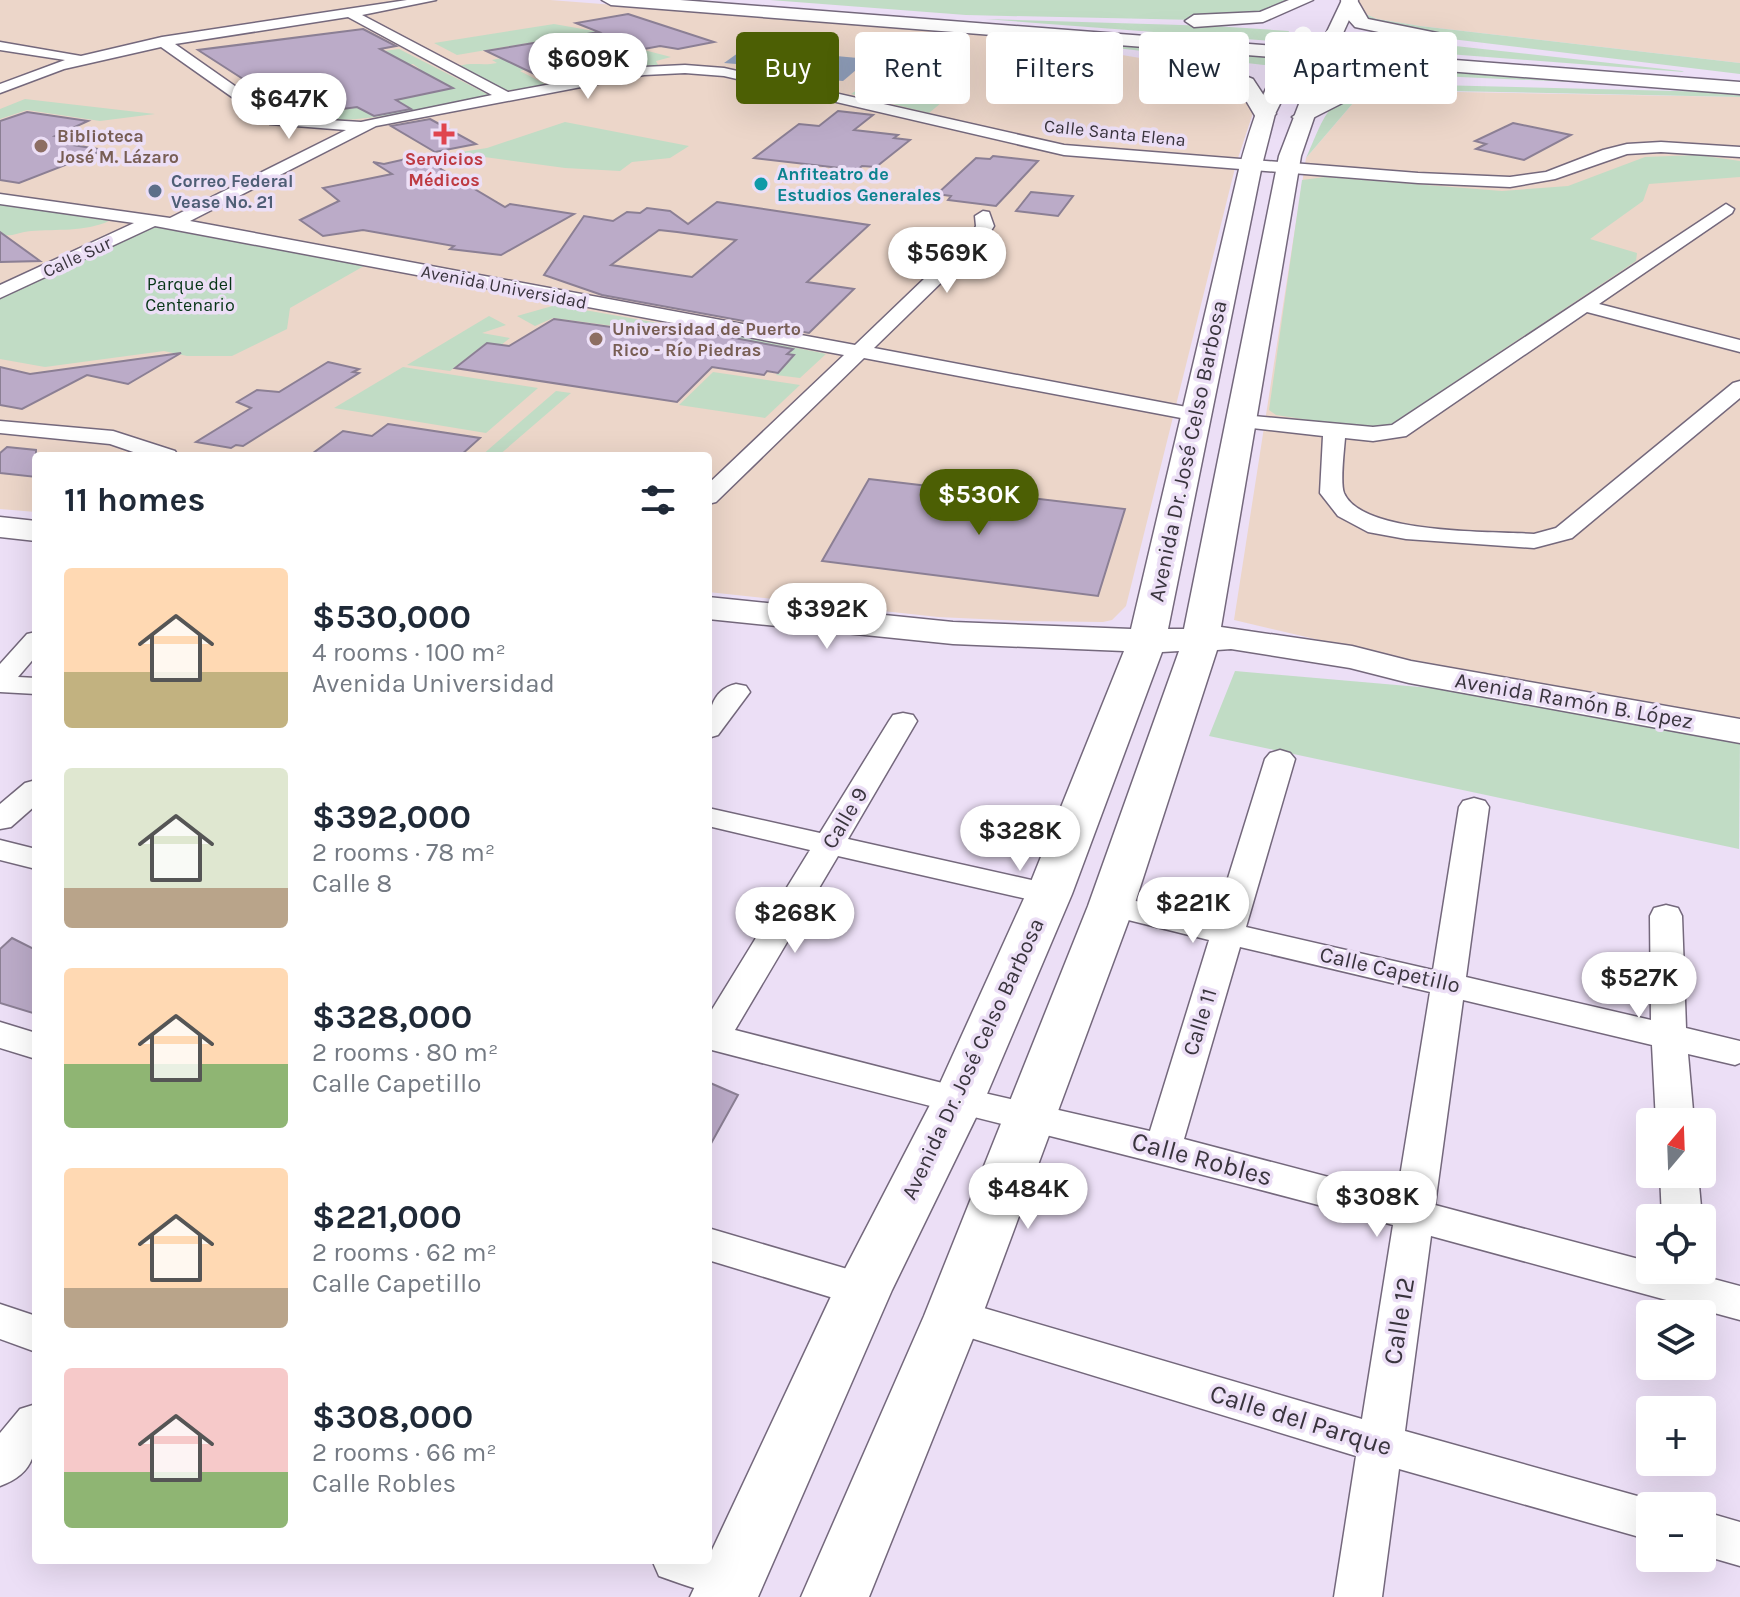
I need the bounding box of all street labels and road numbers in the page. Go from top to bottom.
street label: Calle Santa Elena [1043,115,1187,151]
street label: Calle Sur [39,231,115,282]
street label: Avenida Universidad [419,260,589,314]
street label: Avenida Dr. José Celso Barbosa [1143,298,1233,604]
street label: Avenida Ramón B. López [1453,667,1695,735]
street label: Calle 9 [817,783,873,853]
street label: Avenida Dr. José Celso Barbosa [896,914,1050,1204]
street label: Calle Capetillo [1317,941,1463,999]
street label: Calle 11 [1177,985,1223,1059]
street label: Calle Robles [1128,1125,1276,1193]
street label: Calle 12 [1377,1275,1421,1367]
street label: Calle del Parque [1206,1378,1396,1462]

